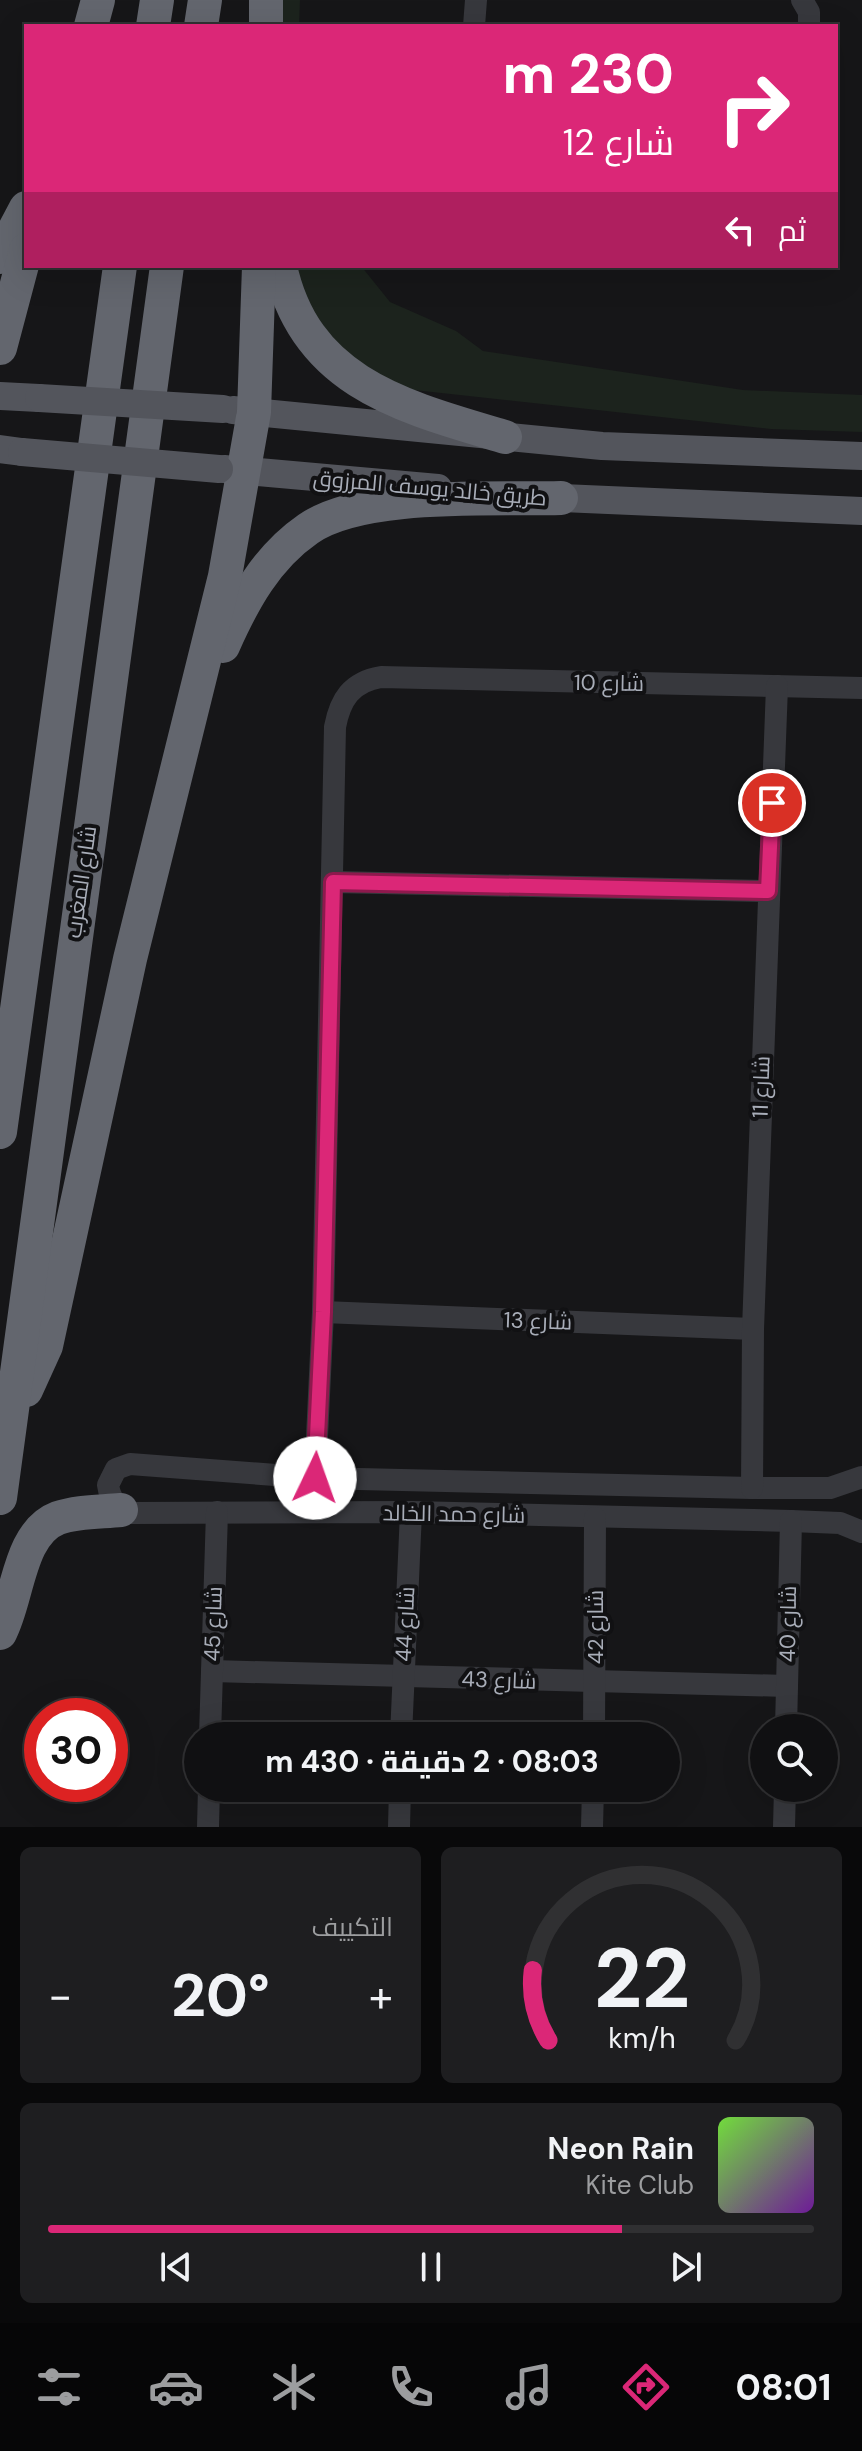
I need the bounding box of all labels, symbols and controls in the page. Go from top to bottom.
text: 230 m [503,37,674,110]
icon: right [702,56,806,160]
text: شارع 12 [563,119,674,166]
icon: left [718,208,762,252]
text: ثم [778,211,806,250]
street label: طريق خالد يوسف المرزوق [312,463,548,513]
street label: شارع 10 [574,668,644,698]
pin [738,769,806,837]
icon: arrive [750,781,794,825]
street label: شارع المغرب [59,824,103,940]
street label: شارع 11 [745,1055,777,1119]
street label: شارع 13 [503,1305,573,1337]
position arrow [273,1436,357,1520]
street label: شارع حمد الخالد [382,1498,526,1530]
street label: شارع 40 [773,1585,803,1663]
street label: شارع 45 [197,1586,229,1662]
street label: شارع 44 [389,1586,421,1662]
street label: شارع 42 [581,1590,610,1664]
street label: شارع 43 [461,1664,537,1696]
speed limit sign: 30 [24,1698,128,1802]
map controls [750,1714,838,1802]
button: search [750,1714,838,1802]
text: 08:03 · 2 دقيقة · 430 m [265,1742,599,1781]
text: التكييف [311,1910,393,1944]
text: 22 [594,1924,689,2033]
text: 20° [171,1956,270,2035]
text: − [48,1967,72,2025]
text: + [369,1967,393,2025]
text: km/h [608,2020,675,2057]
text: Neon Rain [548,2129,694,2168]
text: Kite Club [585,2168,694,2202]
icon: previous [154,2245,198,2289]
icon: pause [409,2245,453,2289]
icon: next [664,2245,708,2289]
icon: filters [31,2359,87,2415]
icon: car [148,2359,204,2415]
icon: climate [266,2359,322,2415]
icon: phone [383,2359,439,2415]
icon: music [501,2359,557,2415]
icon: directions [618,2359,674,2415]
text: 08:01 [736,2364,831,2411]

